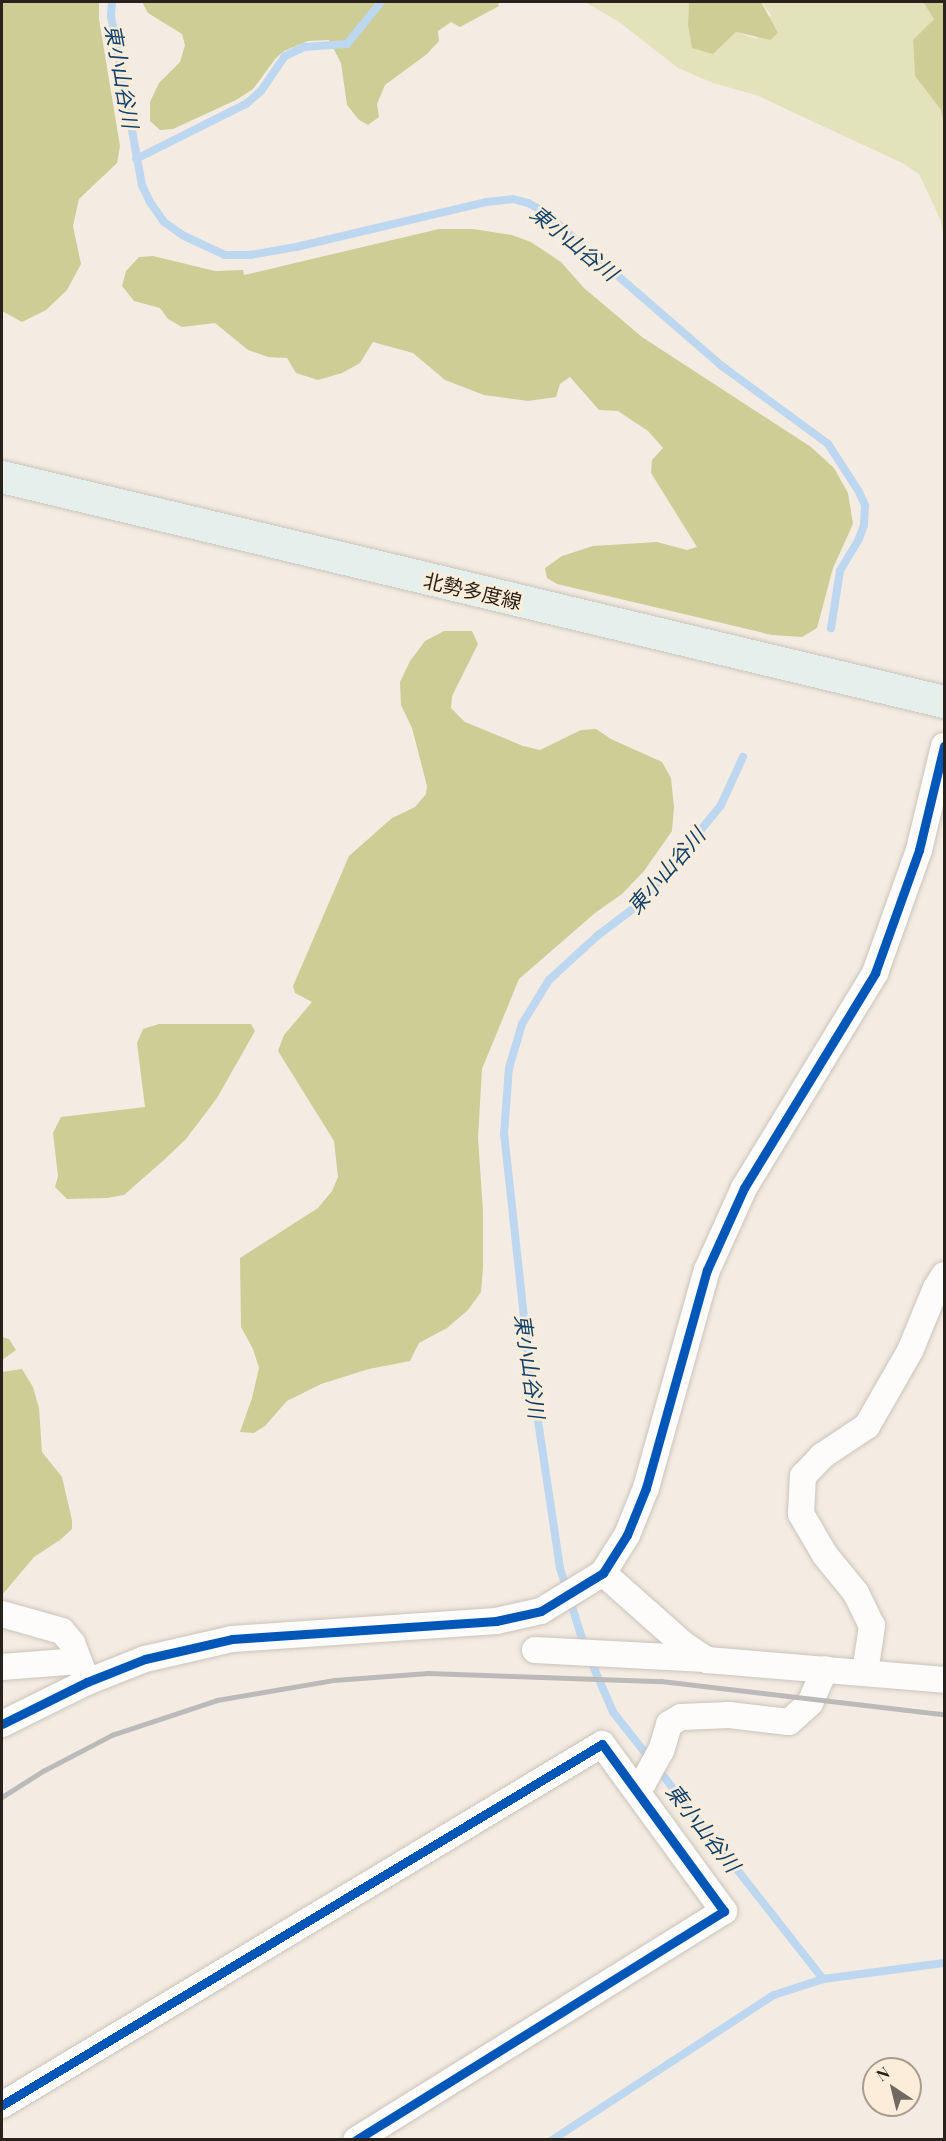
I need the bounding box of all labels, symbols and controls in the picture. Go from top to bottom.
water label: 東小山谷川 [101,22,145,130]
water label: 東小山谷川 [526,199,624,285]
street label: 北勢多度線 [422,567,524,613]
water label: 東小山谷川 [621,822,709,918]
water label: 東小山谷川 [511,1312,551,1420]
water label: 東小山谷川 [662,1778,746,1876]
north arrow [862,2057,922,2117]
text: N [872,2062,893,2085]

